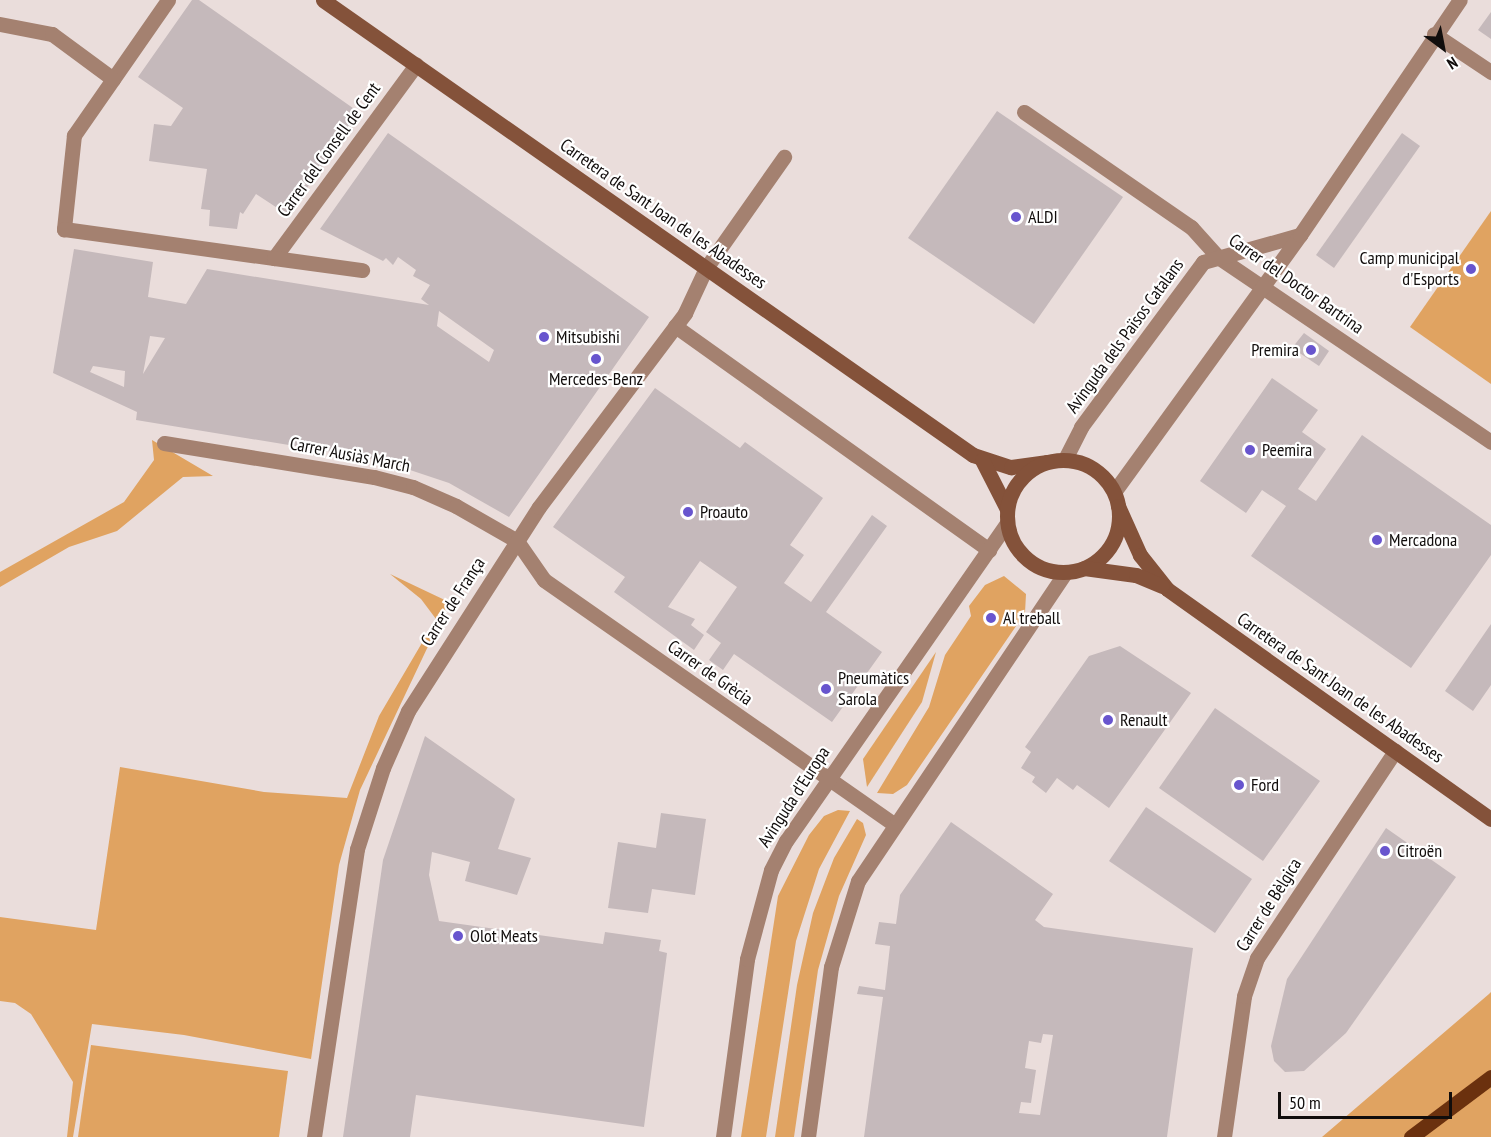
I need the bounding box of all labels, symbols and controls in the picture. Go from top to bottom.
north arrow [1413,18,1473,78]
text: N [1444,52,1462,74]
street label: Carrer del Consell de Cent [273,79,385,221]
street label: Carretera de Sant Joan de les Abadesses [555,134,771,294]
place label: ALDI [1028,206,1058,228]
marker: ALDI [1009,210,1023,224]
street label: Carrer del Doctor Bartrina [1225,229,1367,339]
place label: Camp municipal d'Esports [1360,248,1459,290]
street label: Avinguda dels Països Catalans [1062,255,1188,417]
marker: Camp municipal d'Esports [1464,262,1478,276]
place label: Mitsubishi [556,326,620,348]
marker: Mitsubishi [537,330,551,344]
place label: Premira [1251,339,1299,361]
marker: Premira [1304,343,1318,357]
marker: Mercedes-Benz [589,352,603,366]
place label: Mercedes-Benz [549,368,643,390]
street label: Carrer Ausiàs March [288,433,412,477]
place label: Peemira [1262,439,1312,461]
marker: Peemira [1243,443,1257,457]
place label: Proauto [700,501,748,523]
marker: Proauto [681,505,695,519]
place label: Mercadona [1389,529,1457,551]
marker: Mercadona [1370,533,1384,547]
street label: Carrer de França [416,554,490,650]
place label: Al treball [1003,607,1060,629]
street label: Carretera de Sant Joan de les Abadesses [1232,608,1448,768]
marker: Al treball [984,611,998,625]
street label: Carrer de Grècia [663,636,757,710]
place label: Pneumàtics Sarola [838,668,909,710]
marker: Pneumàtics Sarola [819,682,833,696]
place label: Renault [1120,709,1167,731]
marker: Renault [1101,713,1115,727]
street label: Avinguda d'Europa [753,743,835,851]
place label: Ford [1251,774,1279,796]
marker: Ford [1232,778,1246,792]
place label: Citroën [1397,840,1442,862]
marker: Citroën [1378,844,1392,858]
street label: Carrer de Bèlgica [1232,854,1306,956]
place label: Olot Meats [470,925,538,947]
marker: Olot Meats [451,929,465,943]
scale bar [1281,1080,1455,1118]
text: 50 m [1289,1091,1321,1114]

